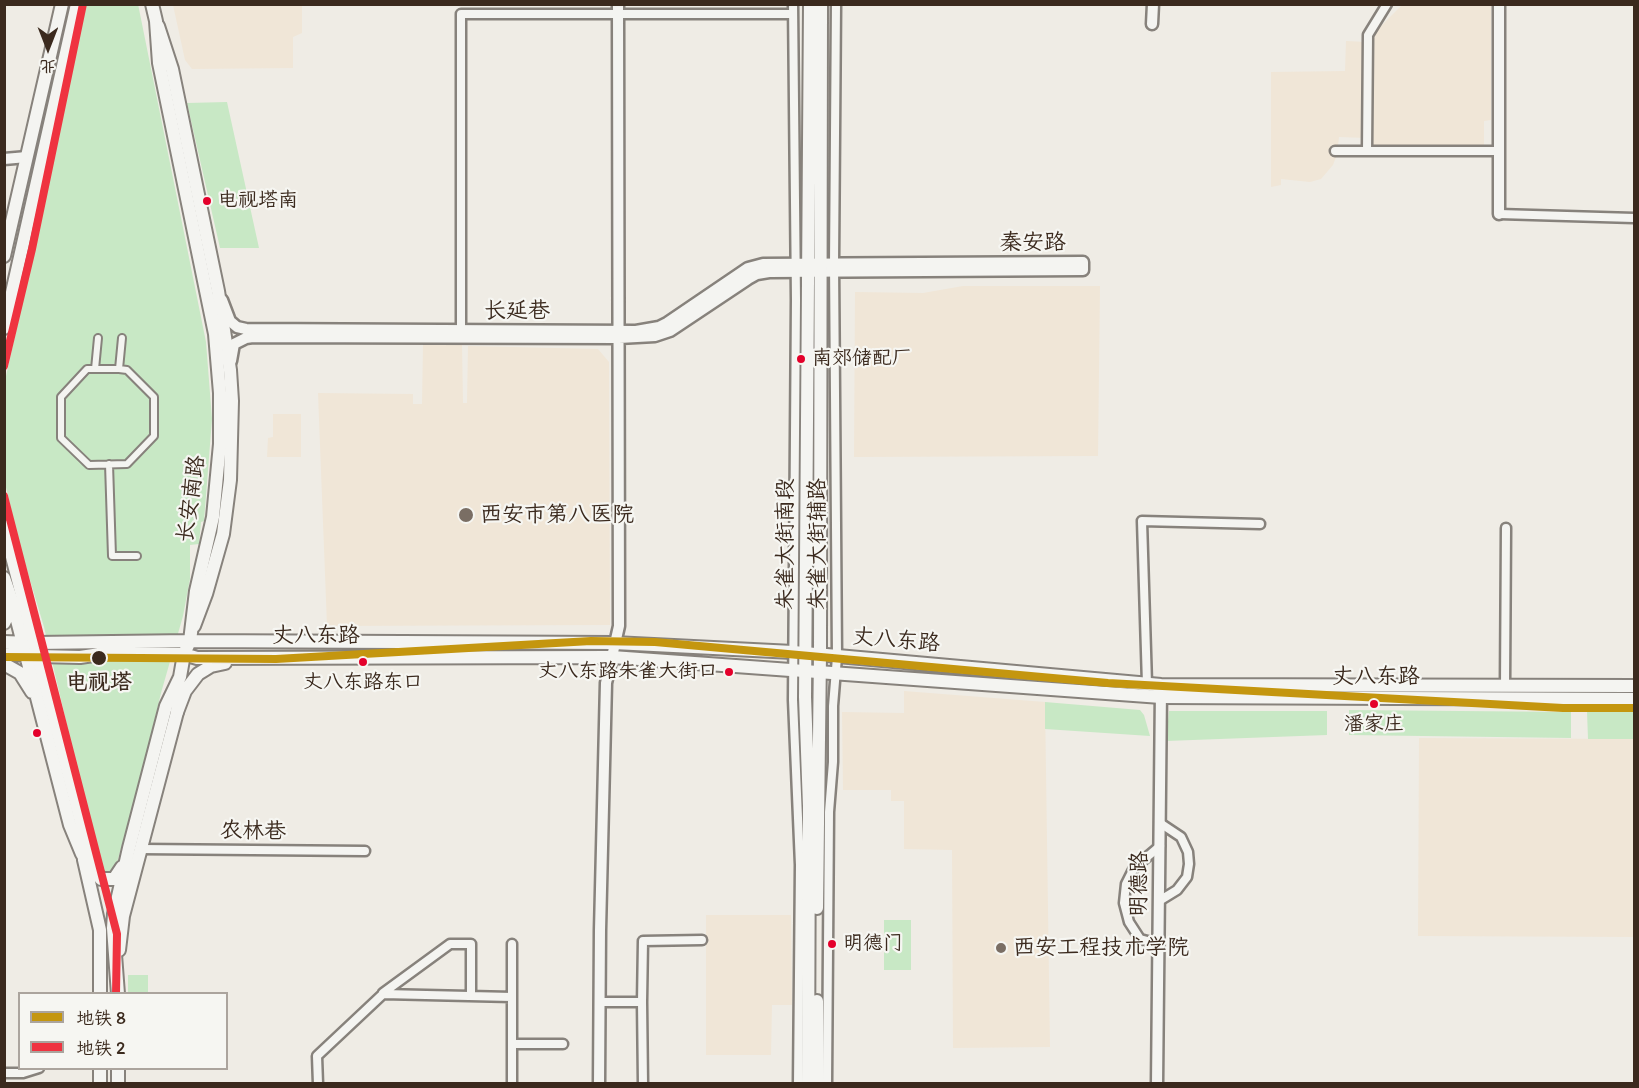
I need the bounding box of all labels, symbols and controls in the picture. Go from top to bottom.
north arrow [18,18,78,78]
text: 北 [40,57,56,76]
place label: 电视塔南 [218,189,298,213]
marker: 电视塔南 [201,195,213,207]
street label: 秦安路 [1000,230,1066,256]
street label: 长延巷 [484,298,550,324]
place label: 南郊储配厂 [812,347,912,371]
marker: 南郊储配厂 [795,353,807,365]
street label: 长安南路 [173,454,211,544]
street label: 朱雀大街南段 [773,478,799,610]
street label: 朱雀大街辅路 [805,478,831,610]
place label: 西安市第八医院 [480,502,634,528]
marker: 西安市第八医院 [457,506,475,524]
street label: 丈八东路 [272,623,360,649]
street label: 丈八东路 [851,624,941,658]
marker: 电视塔 [90,649,108,667]
marker: 丈八东路东口 [357,656,369,668]
place label: 丈八东路朱雀大街口 [538,660,718,684]
street label: 丈八东路 [1332,664,1420,690]
marker: 丈八东路朱雀大街口 [723,666,735,678]
place label: 电视塔 [66,670,132,696]
place label: 丈八东路东口 [303,671,423,695]
marker: 潘家庄 [1368,698,1380,710]
place label: 潘家庄 [1344,713,1404,737]
unlabelled marker [31,727,43,739]
street label: 农林巷 [220,818,286,846]
street label: 明德路 [1126,851,1154,917]
place label: 明德门 [843,932,903,956]
place label: 西安工程技术学院 [1013,935,1189,961]
marker: 明德门 [826,938,838,950]
marker: 西安工程技术学院 [994,941,1008,955]
legend [18,992,228,1070]
text: 地铁 8 [76,1007,126,1029]
text: 地铁 2 [76,1037,126,1059]

